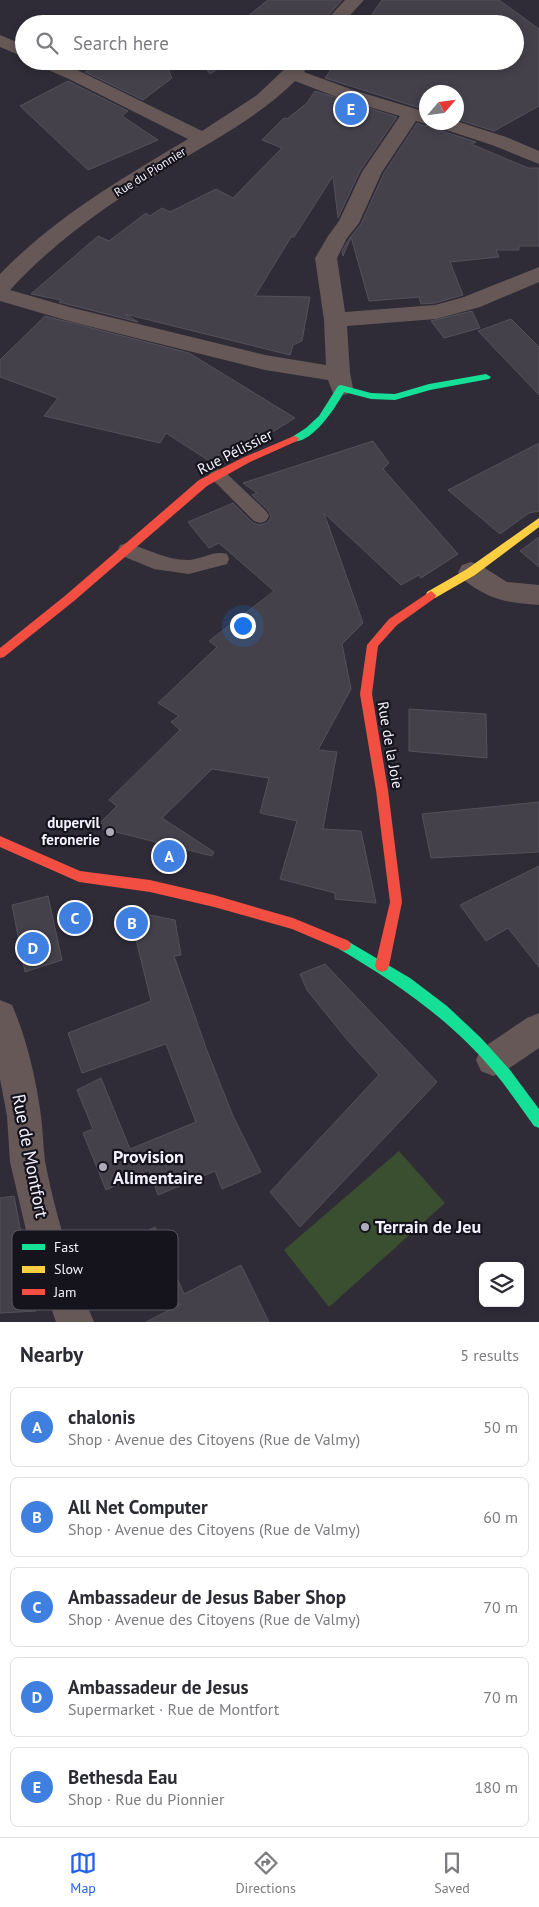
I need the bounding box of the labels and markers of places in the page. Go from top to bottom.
pin: E [335,90,367,128]
place label: dupervil feronerie [42,813,101,849]
marker: dupervil feronerie [104,826,116,838]
pin: A [153,837,185,875]
pin: C [59,899,91,937]
pin: B [116,904,148,942]
pin: D [17,929,49,967]
place label: Provision Alimentaire [113,1145,203,1189]
marker: Provision Alimentaire [97,1161,109,1173]
place label: Terrain de Jeu [375,1215,481,1238]
marker: Terrain de Jeu [359,1221,371,1233]

